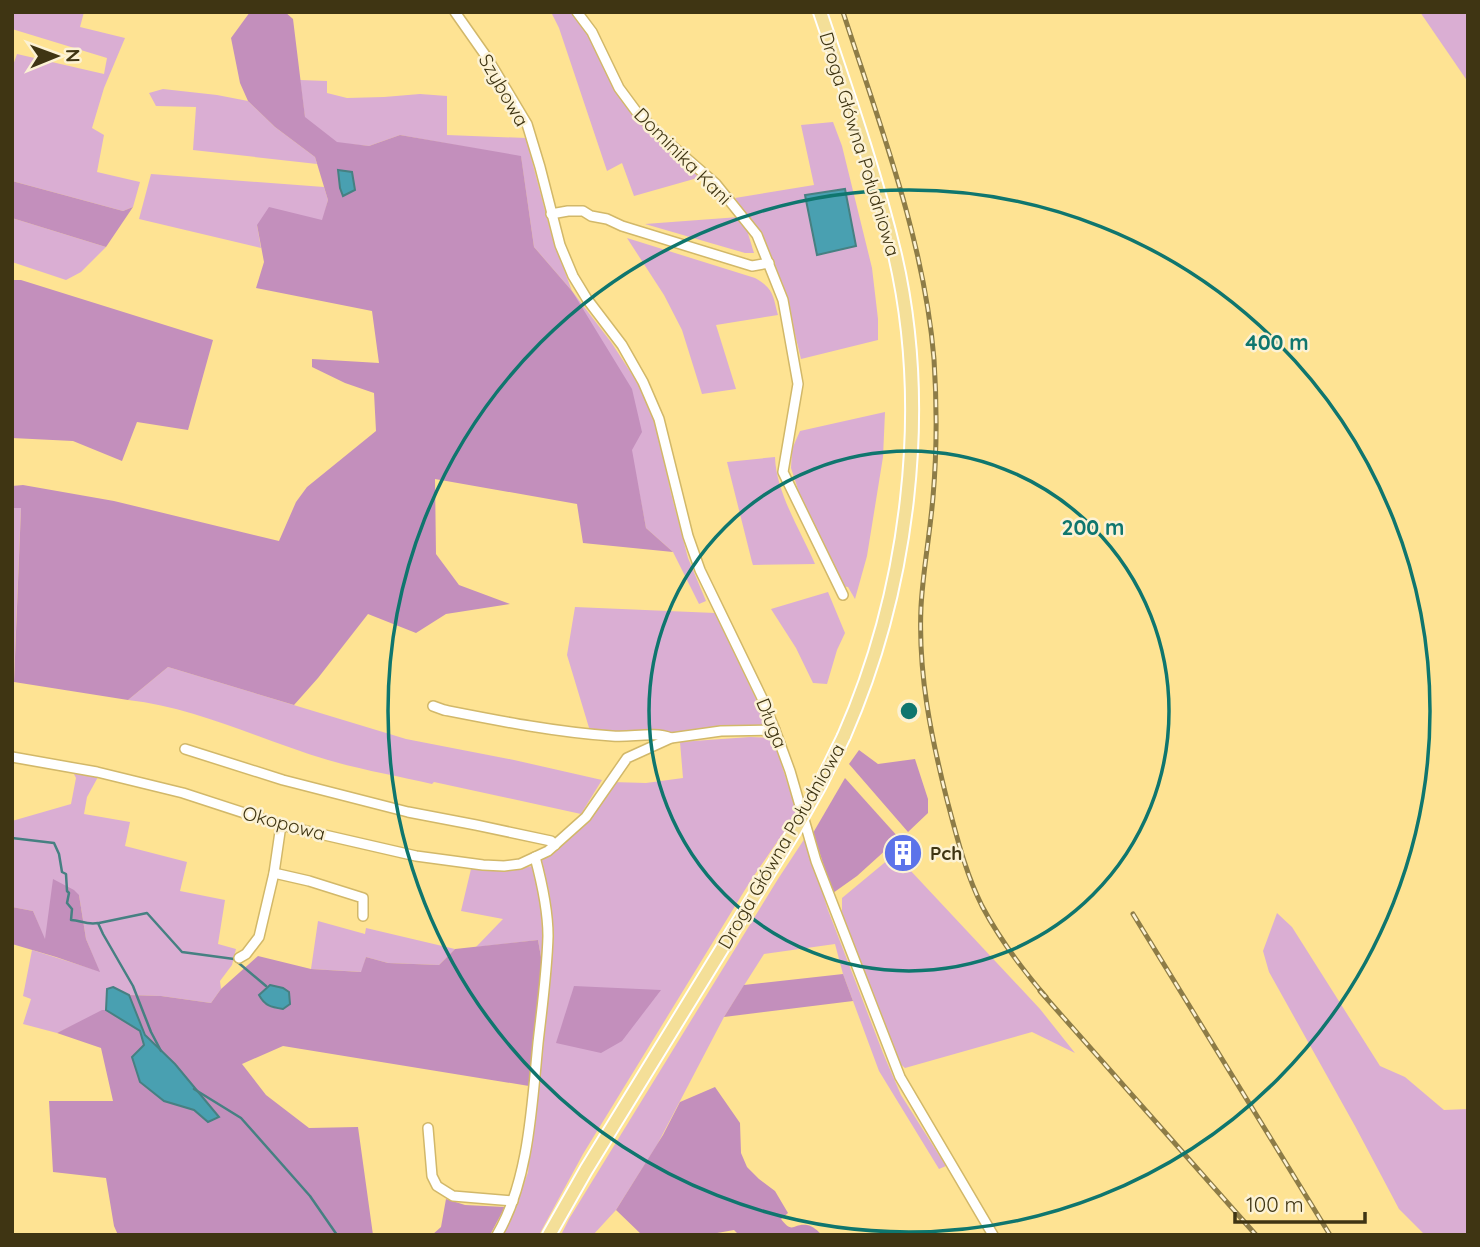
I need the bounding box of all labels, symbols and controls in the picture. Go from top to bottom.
north arrow [21,21,91,91]
street label: Droga Główna Południowa [814,29,906,259]
text: N [61,49,85,63]
street label: Szybowa [474,50,534,130]
street label: Dominika Kani [629,102,737,210]
text: 400 m [1245,329,1309,355]
text: 200 m [1062,514,1124,540]
street label: Długa [751,694,793,752]
centre of rings [897,699,921,723]
street label: Droga Główna Południowa [712,739,850,953]
street label: Okopowa [240,800,328,846]
building icon: Pch [882,832,924,874]
place label: Pch [930,841,962,865]
scale bar [1235,1180,1364,1224]
text: 100 m [1246,1191,1304,1217]

